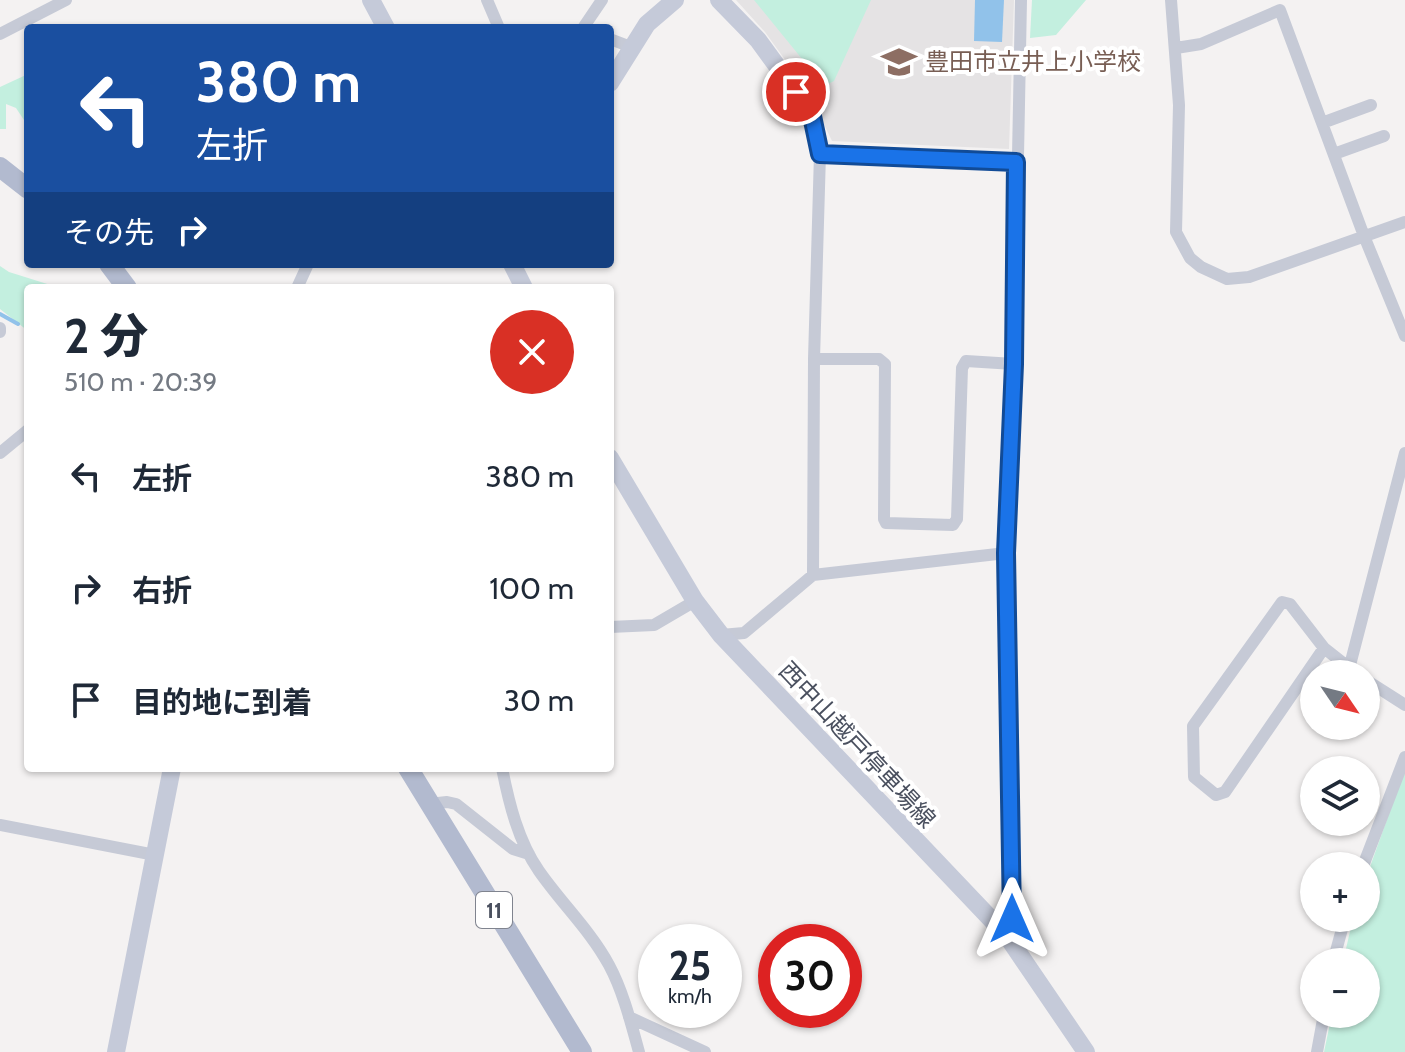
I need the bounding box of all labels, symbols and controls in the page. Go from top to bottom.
school or university icon: 豊田市立井上小学校 [880,43,918,81]
place label: 豊田市立井上小学校 [925,47,1141,76]
text: 380 m [196,48,361,116]
icon: left [64,56,168,160]
pin [762,58,830,126]
icon: arrive [774,70,818,114]
text: 左折 [196,123,268,167]
icon: right [170,208,214,252]
text: その先 [64,214,154,251]
text: 2 分 [64,307,148,365]
button: close [490,310,574,394]
text: 510 m · 20:39 [64,366,217,398]
icon: left [64,454,108,498]
text: 380 m [486,458,574,495]
text: 左折 [132,460,192,497]
icon: right [64,566,108,610]
text: 100 m [489,570,574,607]
text: 右折 [132,572,192,609]
street label: 西中山越戸停車場線 [773,656,942,834]
north arrow [1300,660,1380,740]
map controls [1300,660,1380,1028]
icon: arrive [64,678,108,722]
text: 30 m [504,682,574,719]
text: 目的地に到着 [132,684,312,721]
button: layers [1300,756,1380,836]
button: + [1300,852,1380,932]
position arrow [970,877,1054,961]
road number: 11 [476,892,512,928]
speed limit sign: 30 [758,924,862,1028]
text: 25 [669,941,711,990]
button: − [1300,948,1380,1028]
text: km/h [668,984,712,1008]

